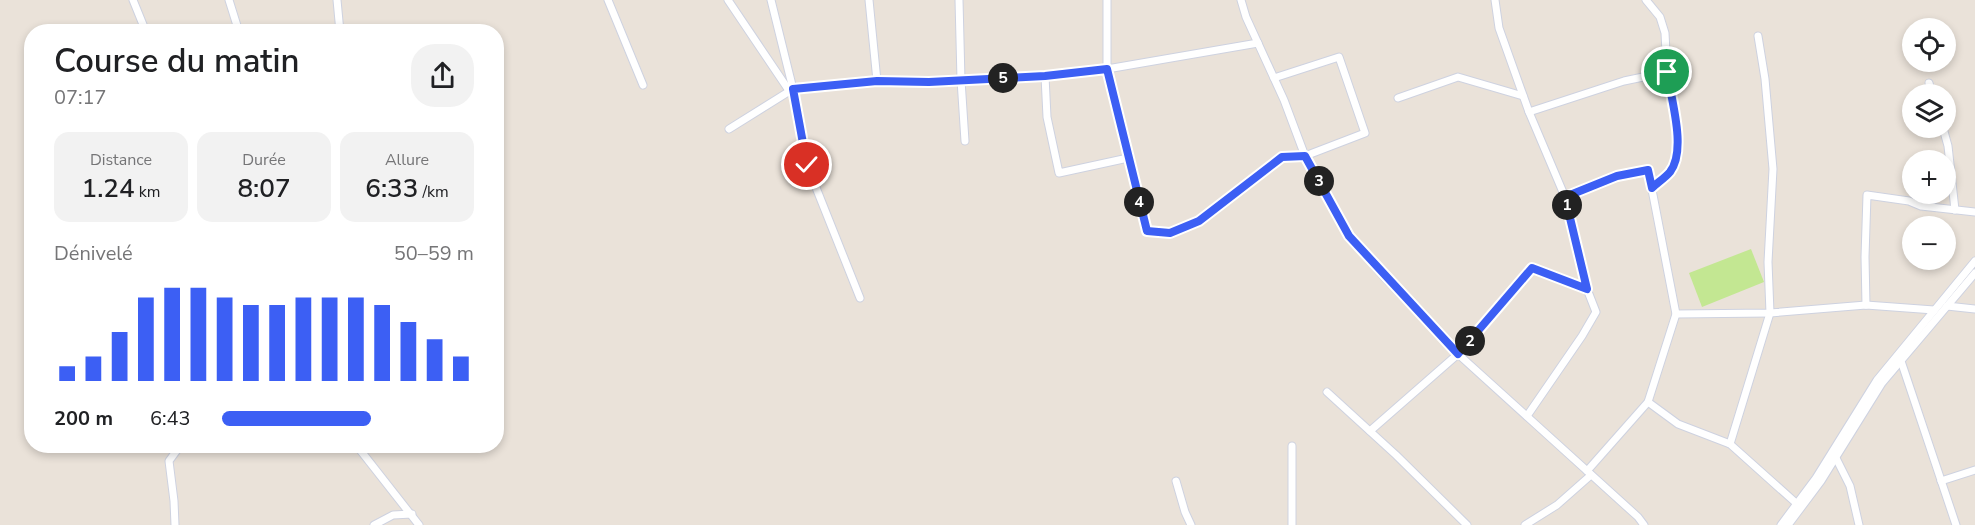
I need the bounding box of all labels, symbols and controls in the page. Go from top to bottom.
map controls [1902,18,1956,270]
button: locate [1902,18,1956,72]
text: Course du matin [54,39,299,84]
button: share [411,44,474,107]
pin [1641,46,1692,97]
icon: arrive [1650,55,1683,88]
pin: 5 [988,63,1018,93]
text: 5 [998,67,1008,89]
text: 07:17 [54,84,107,111]
button: layers [1902,84,1956,138]
pin [781,139,832,190]
icon: check [790,148,823,181]
text: Distance [90,149,152,171]
text: Durée [242,149,286,171]
text: Allure [385,149,429,171]
button: + [1902,150,1956,204]
pin: 3 [1304,166,1334,196]
text: 3 [1314,170,1324,192]
text: 1.24 [82,171,135,206]
text: 8:07 [238,171,290,206]
text: 6:33 [365,171,418,206]
text: km [135,181,160,203]
text: /km [418,181,449,203]
pin: 4 [1124,187,1154,217]
pin: 1 [1552,190,1582,220]
text: 4 [1134,191,1144,213]
text: 1 [1562,194,1572,216]
button: − [1902,216,1956,270]
text: Dénivelé [54,240,133,267]
text: 50–59 m [394,240,474,267]
pin: 2 [1455,326,1485,356]
text: 2 [1465,330,1475,352]
text: 200 m [54,405,113,432]
text: 6:43 [150,405,191,432]

